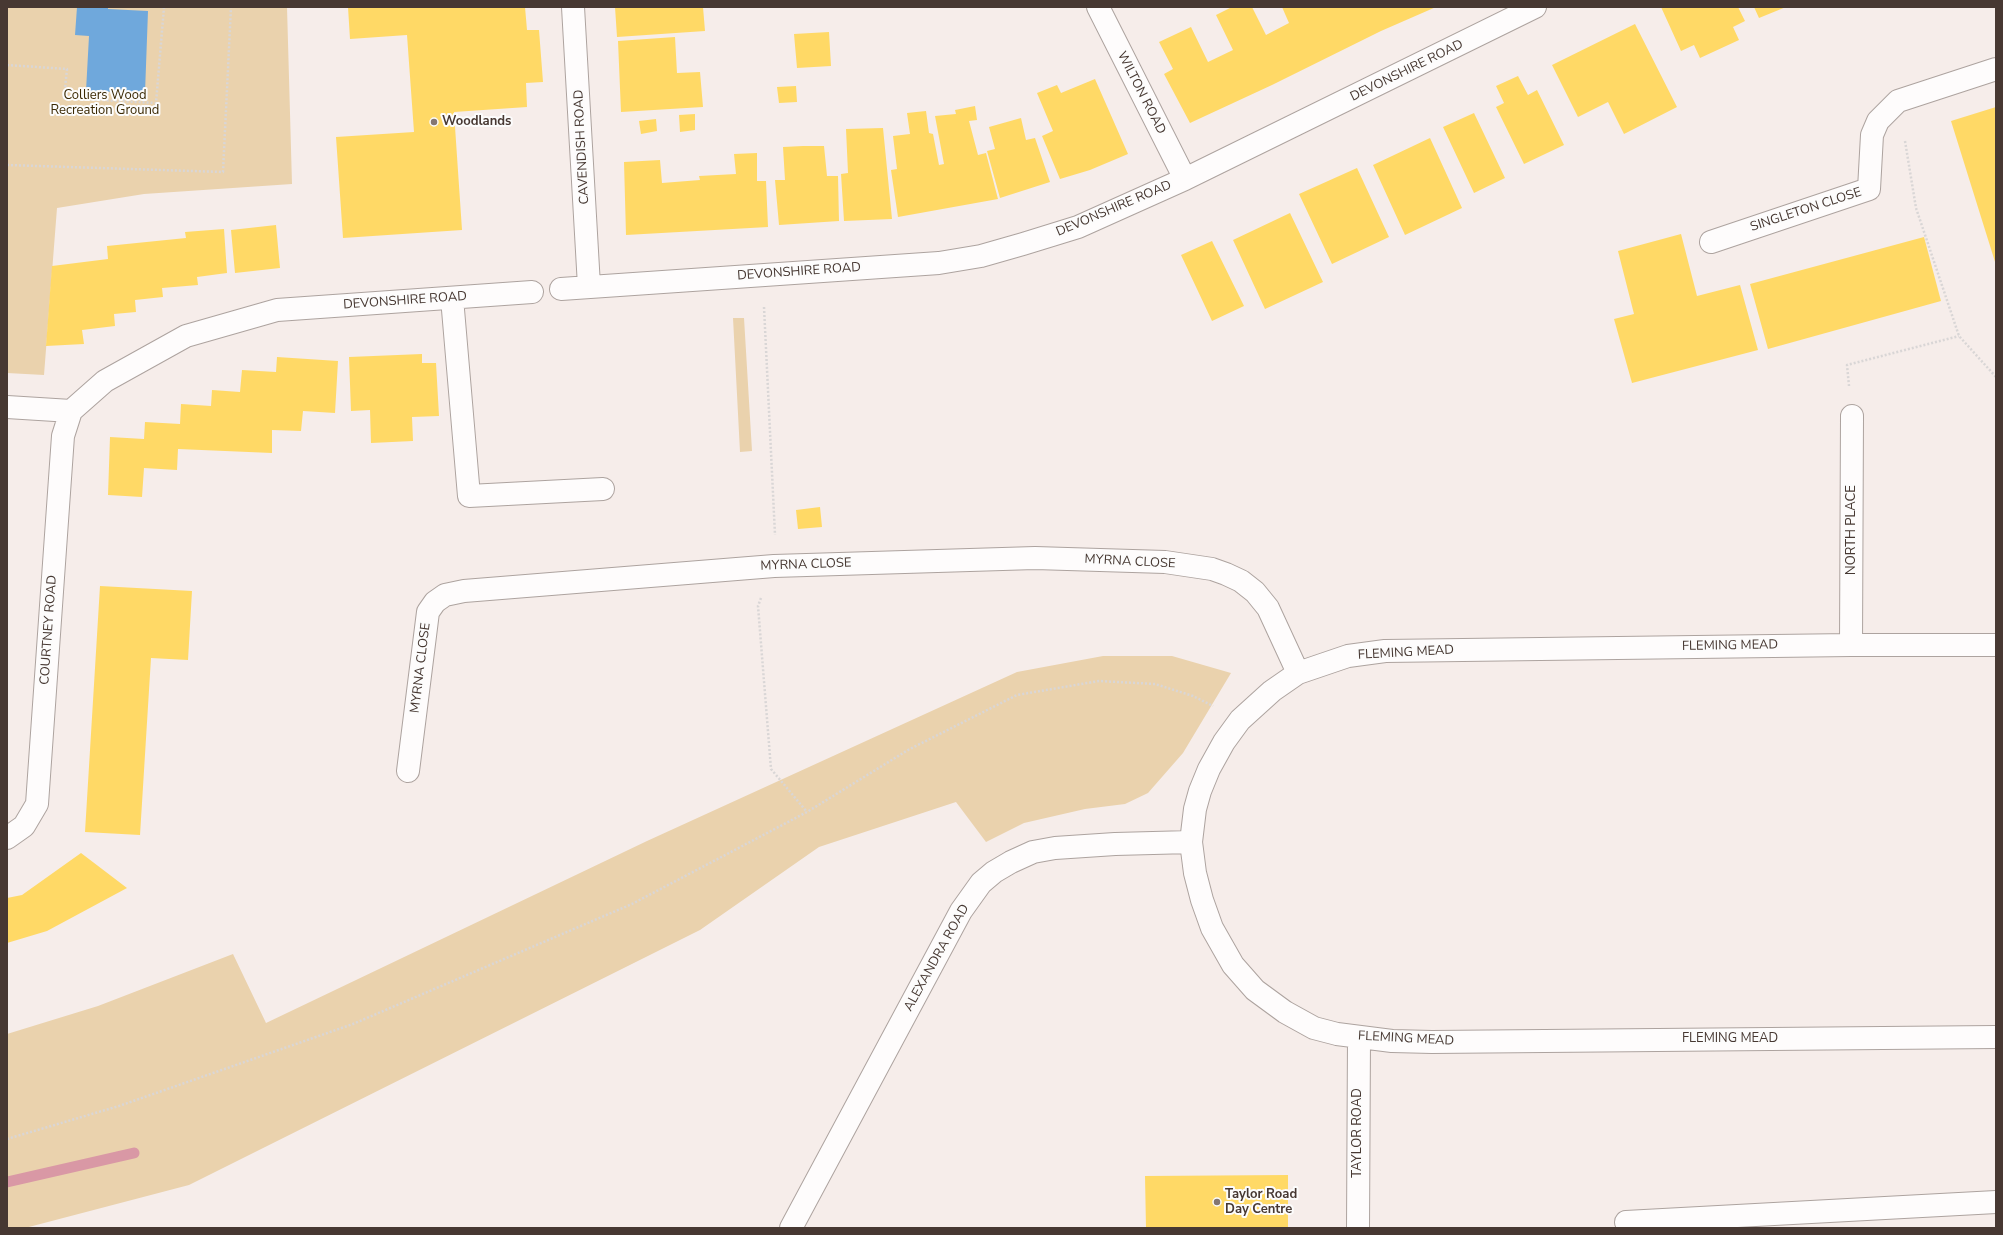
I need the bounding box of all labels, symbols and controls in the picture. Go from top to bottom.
street label: DEVONSHIRE ROAD [1348,37,1466,105]
street label: WILTON ROAD [1113,49,1169,137]
park label: Colliers Wood Recreation Ground [51,88,159,119]
street label: CAVENDISH ROAD [571,89,593,205]
place label: Woodlands [442,114,511,130]
marker: Woodlands [429,117,439,127]
street label: DEVONSHIRE ROAD [1054,178,1174,240]
street label: SINGLETON CLOSE [1748,185,1864,235]
street label: DEVONSHIRE ROAD [737,260,861,284]
street label: DEVONSHIRE ROAD [343,289,467,313]
street label: NORTH PLACE [1844,485,1860,575]
street label: MYRNA CLOSE [1084,552,1176,572]
street label: MYRNA CLOSE [760,556,852,574]
street label: COURTNEY ROAD [37,575,61,685]
street label: MYRNA CLOSE [408,622,434,714]
street label: FLEMING MEAD [1682,637,1778,655]
street label: FLEMING MEAD [1358,643,1454,663]
street label: ALEXANDRA ROAD [901,902,973,1014]
street label: FLEMING MEAD [1358,1029,1454,1049]
street label: FLEMING MEAD [1682,1031,1778,1047]
street label: TAYLOR ROAD [1350,1088,1366,1178]
place label: Taylor Road Day Centre [1225,1187,1297,1218]
marker: Taylor Road Day Centre [1212,1197,1222,1207]

